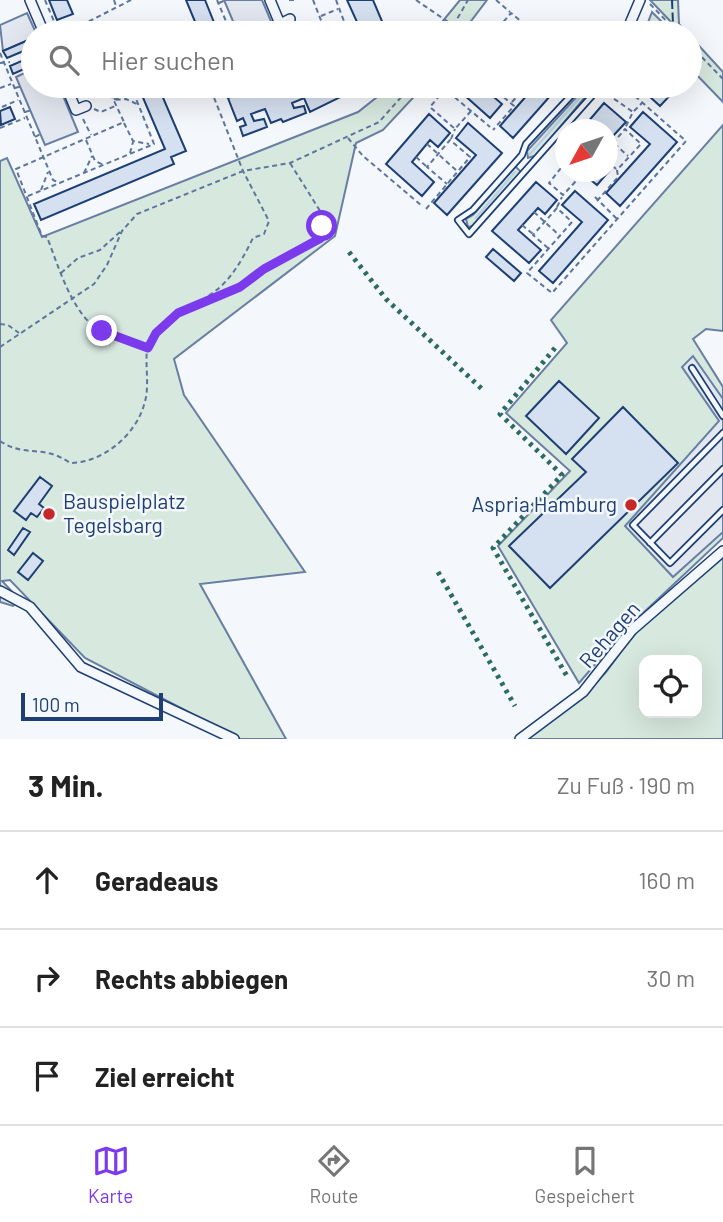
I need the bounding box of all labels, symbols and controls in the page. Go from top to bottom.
search box [21,21,702,98]
icon: search [45,41,83,79]
text: Hier suchen [101,44,235,75]
north arrow [555,119,618,182]
route start [306,210,337,241]
route end [86,315,117,346]
place label: Bauspielplatz Tegelsbarg [63,488,185,537]
place label: Aspria Hamburg [471,491,617,516]
marker: Aspria Hamburg [623,497,639,513]
marker: Bauspielplatz Tegelsbarg [41,506,57,522]
street label: Rehagen [573,596,644,672]
map controls [639,655,702,718]
button: locate [639,655,702,718]
scale bar [21,690,163,722]
text: 100 m [32,693,80,716]
text: 3 Min. [28,767,104,803]
text: Zu Fuß · 190 m [557,771,695,799]
icon: ahead [28,861,66,899]
text: Geradeaus [95,865,218,896]
text: 160 m [638,866,695,894]
icon: right [28,959,66,997]
text: Rechts abbiegen [95,963,288,994]
text: 30 m [647,964,695,992]
icon: arrive [28,1057,66,1095]
text: Ziel erreicht [95,1061,235,1092]
tab: Karte [88,1142,133,1207]
tab: Route [310,1142,358,1207]
tab: Gespeichert [535,1142,635,1207]

